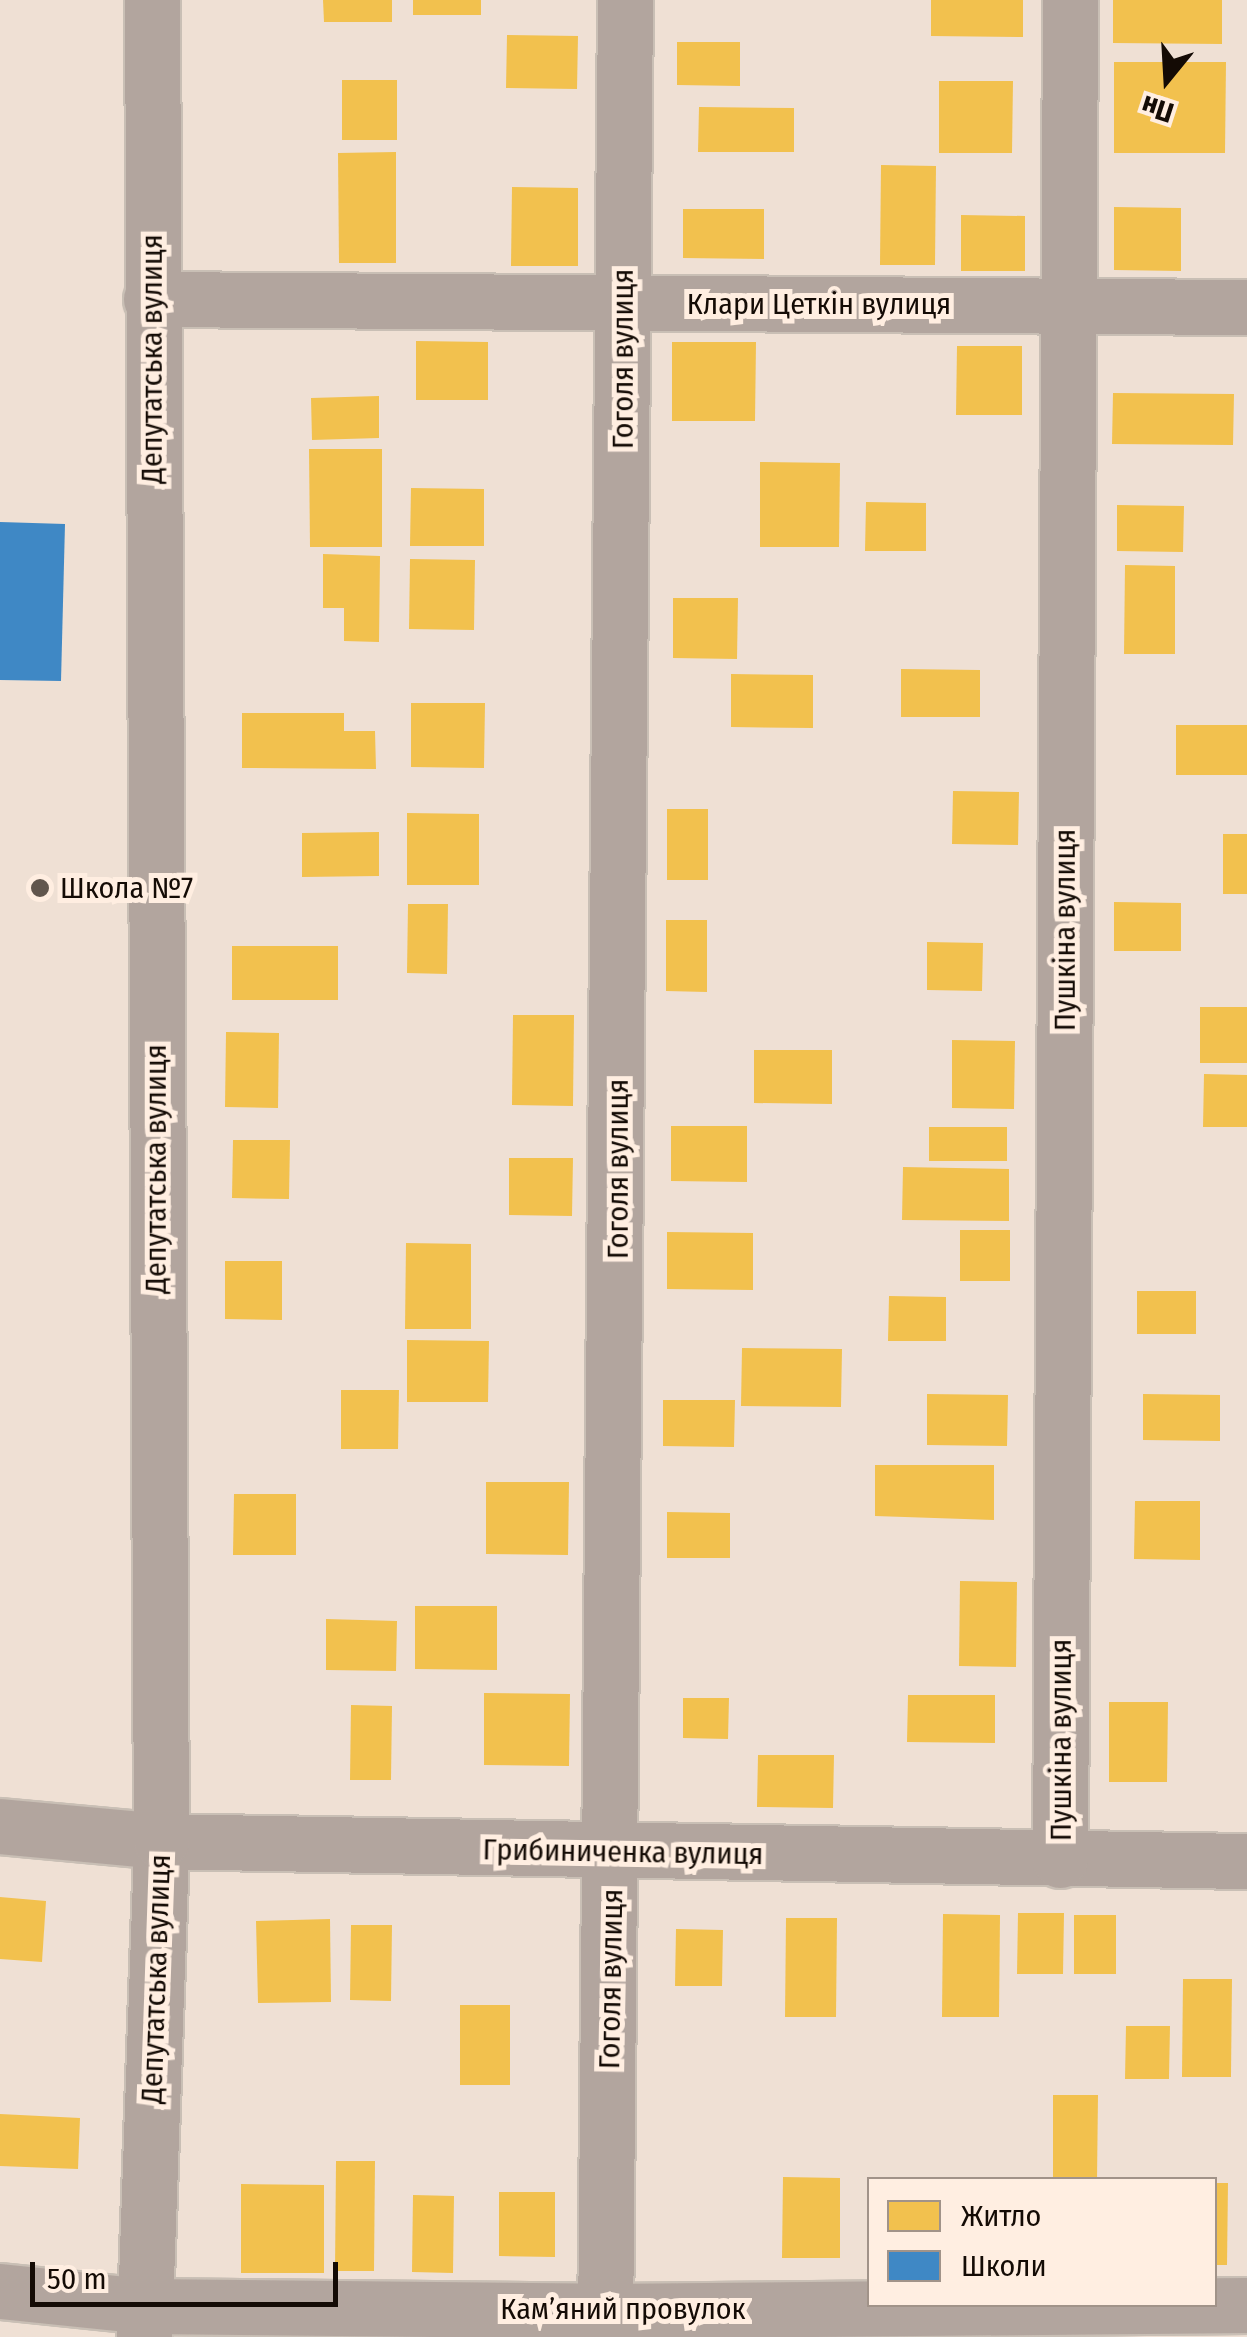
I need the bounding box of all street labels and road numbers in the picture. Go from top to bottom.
street label: Депутатська вулиця [134,234,170,484]
street label: Гоголя вулиця [605,269,641,449]
street label: Клари Цеткін вулиця [687,286,951,322]
street label: Пушкіна вулиця [1047,829,1083,1031]
street label: Депутатська вулиця [138,1044,174,1294]
street label: Гоголя вулиця [600,1079,636,1259]
street label: Пушкіна вулиця [1043,1639,1079,1841]
street label: Грибиниченка вулиця [482,1832,764,1872]
street label: Депутатська вулиця [134,1854,178,2104]
street label: Гоголя вулиця [591,1889,631,2069]
street label: Кам’яний провулок [500,2291,746,2327]

